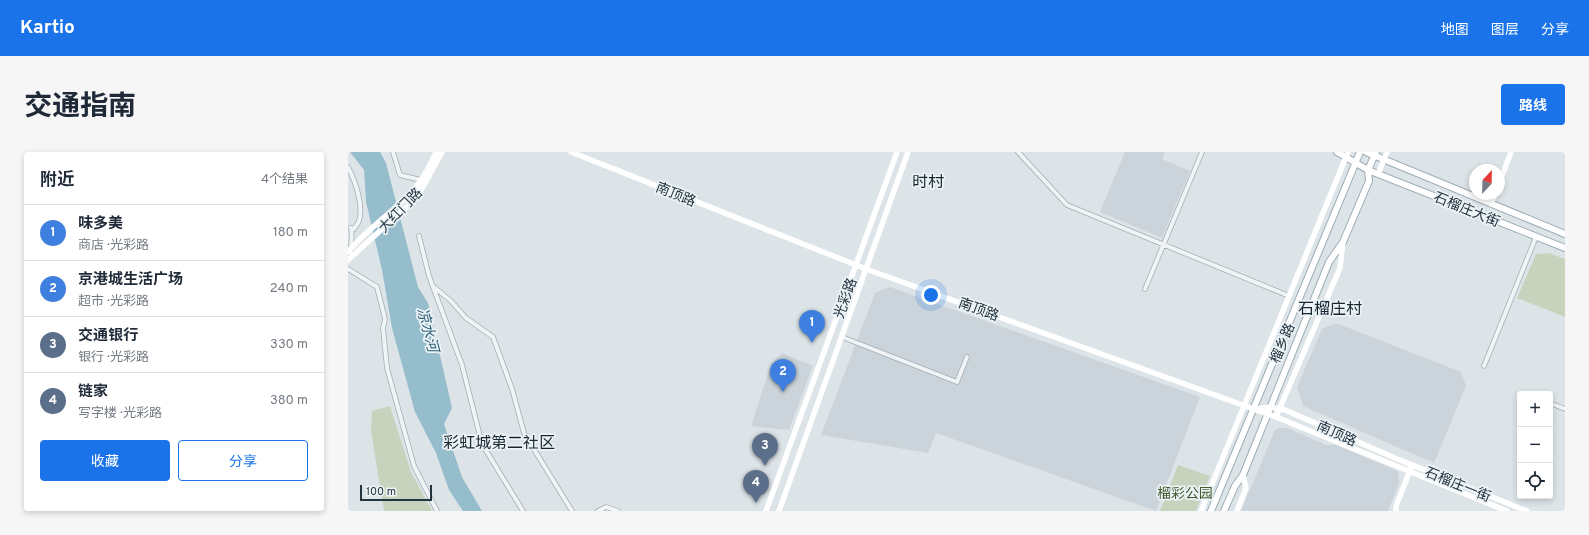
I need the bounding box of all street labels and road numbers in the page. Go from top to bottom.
street label: 南顶路 [653,180,698,211]
street label: 大红门路 [376,185,427,237]
street label: 石榴庄大街 [1431,189,1502,231]
street label: 光彩路 [831,276,862,321]
street label: 南顶路 [956,295,1001,326]
street label: 榴乡路 [1267,321,1299,366]
street label: 南顶路 [1314,418,1359,451]
street label: 石榴庄一街 [1422,464,1493,506]

